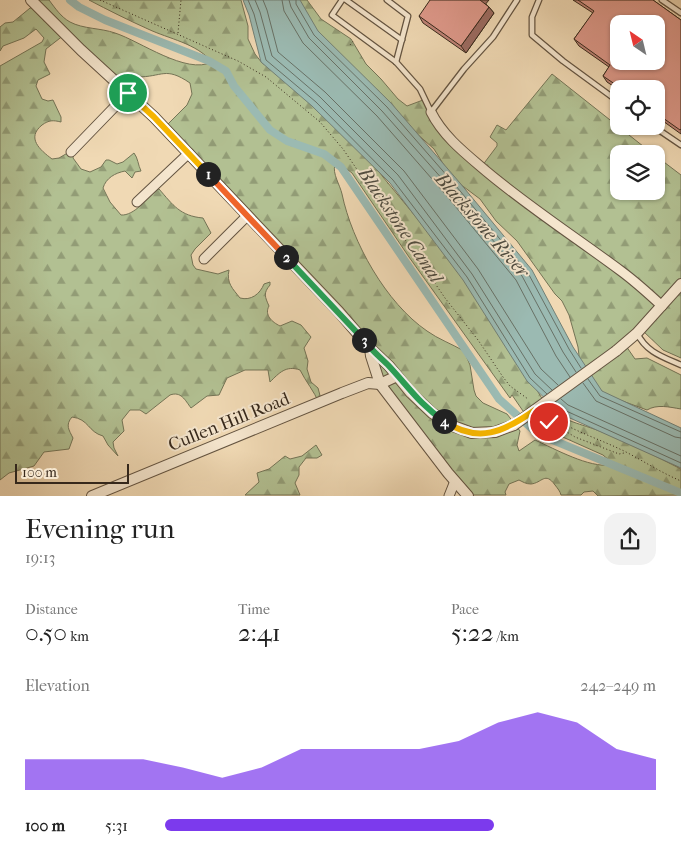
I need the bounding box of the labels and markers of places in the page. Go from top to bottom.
pin [107,72,149,114]
pin: 1 [196,162,220,186]
pin: 2 [274,244,298,270]
pin: 3 [352,328,376,352]
pin [528,401,570,443]
pin: 4 [432,408,456,434]

